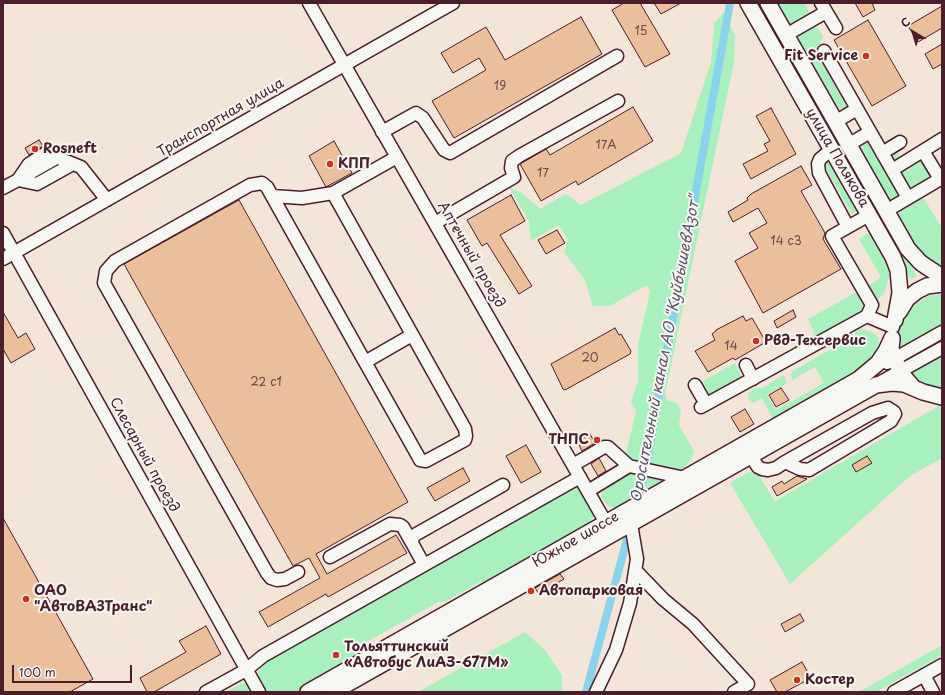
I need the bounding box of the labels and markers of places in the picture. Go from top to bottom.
place label: Fit Service [784,48,858,64]
marker: Fit Service [861,51,871,61]
place label: Rosneft [43,141,97,157]
marker: Rosneft [30,144,40,154]
place label: КПП [338,156,370,172]
marker: КПП [325,159,335,169]
place label: Рвд-Техсервис [764,333,866,349]
marker: Рвд-Техсервис [751,336,761,346]
place label: ТНПС [548,432,589,448]
marker: ТНПС [592,435,602,445]
place label: ОАО "АвтоВАЗТранс" [34,583,152,616]
place label: Автопарковая [539,583,643,599]
marker: Автопарковая [526,586,536,596]
marker: ОАО "АвтоВАЗТранс" [21,594,31,604]
place label: Тольяттинский «Автобус ЛиАЗ-677М» [344,639,508,672]
marker: Тольяттинский «Автобус ЛиАЗ-677М» [331,650,341,660]
place label: Костер [805,672,854,688]
marker: Костер [792,675,802,685]

